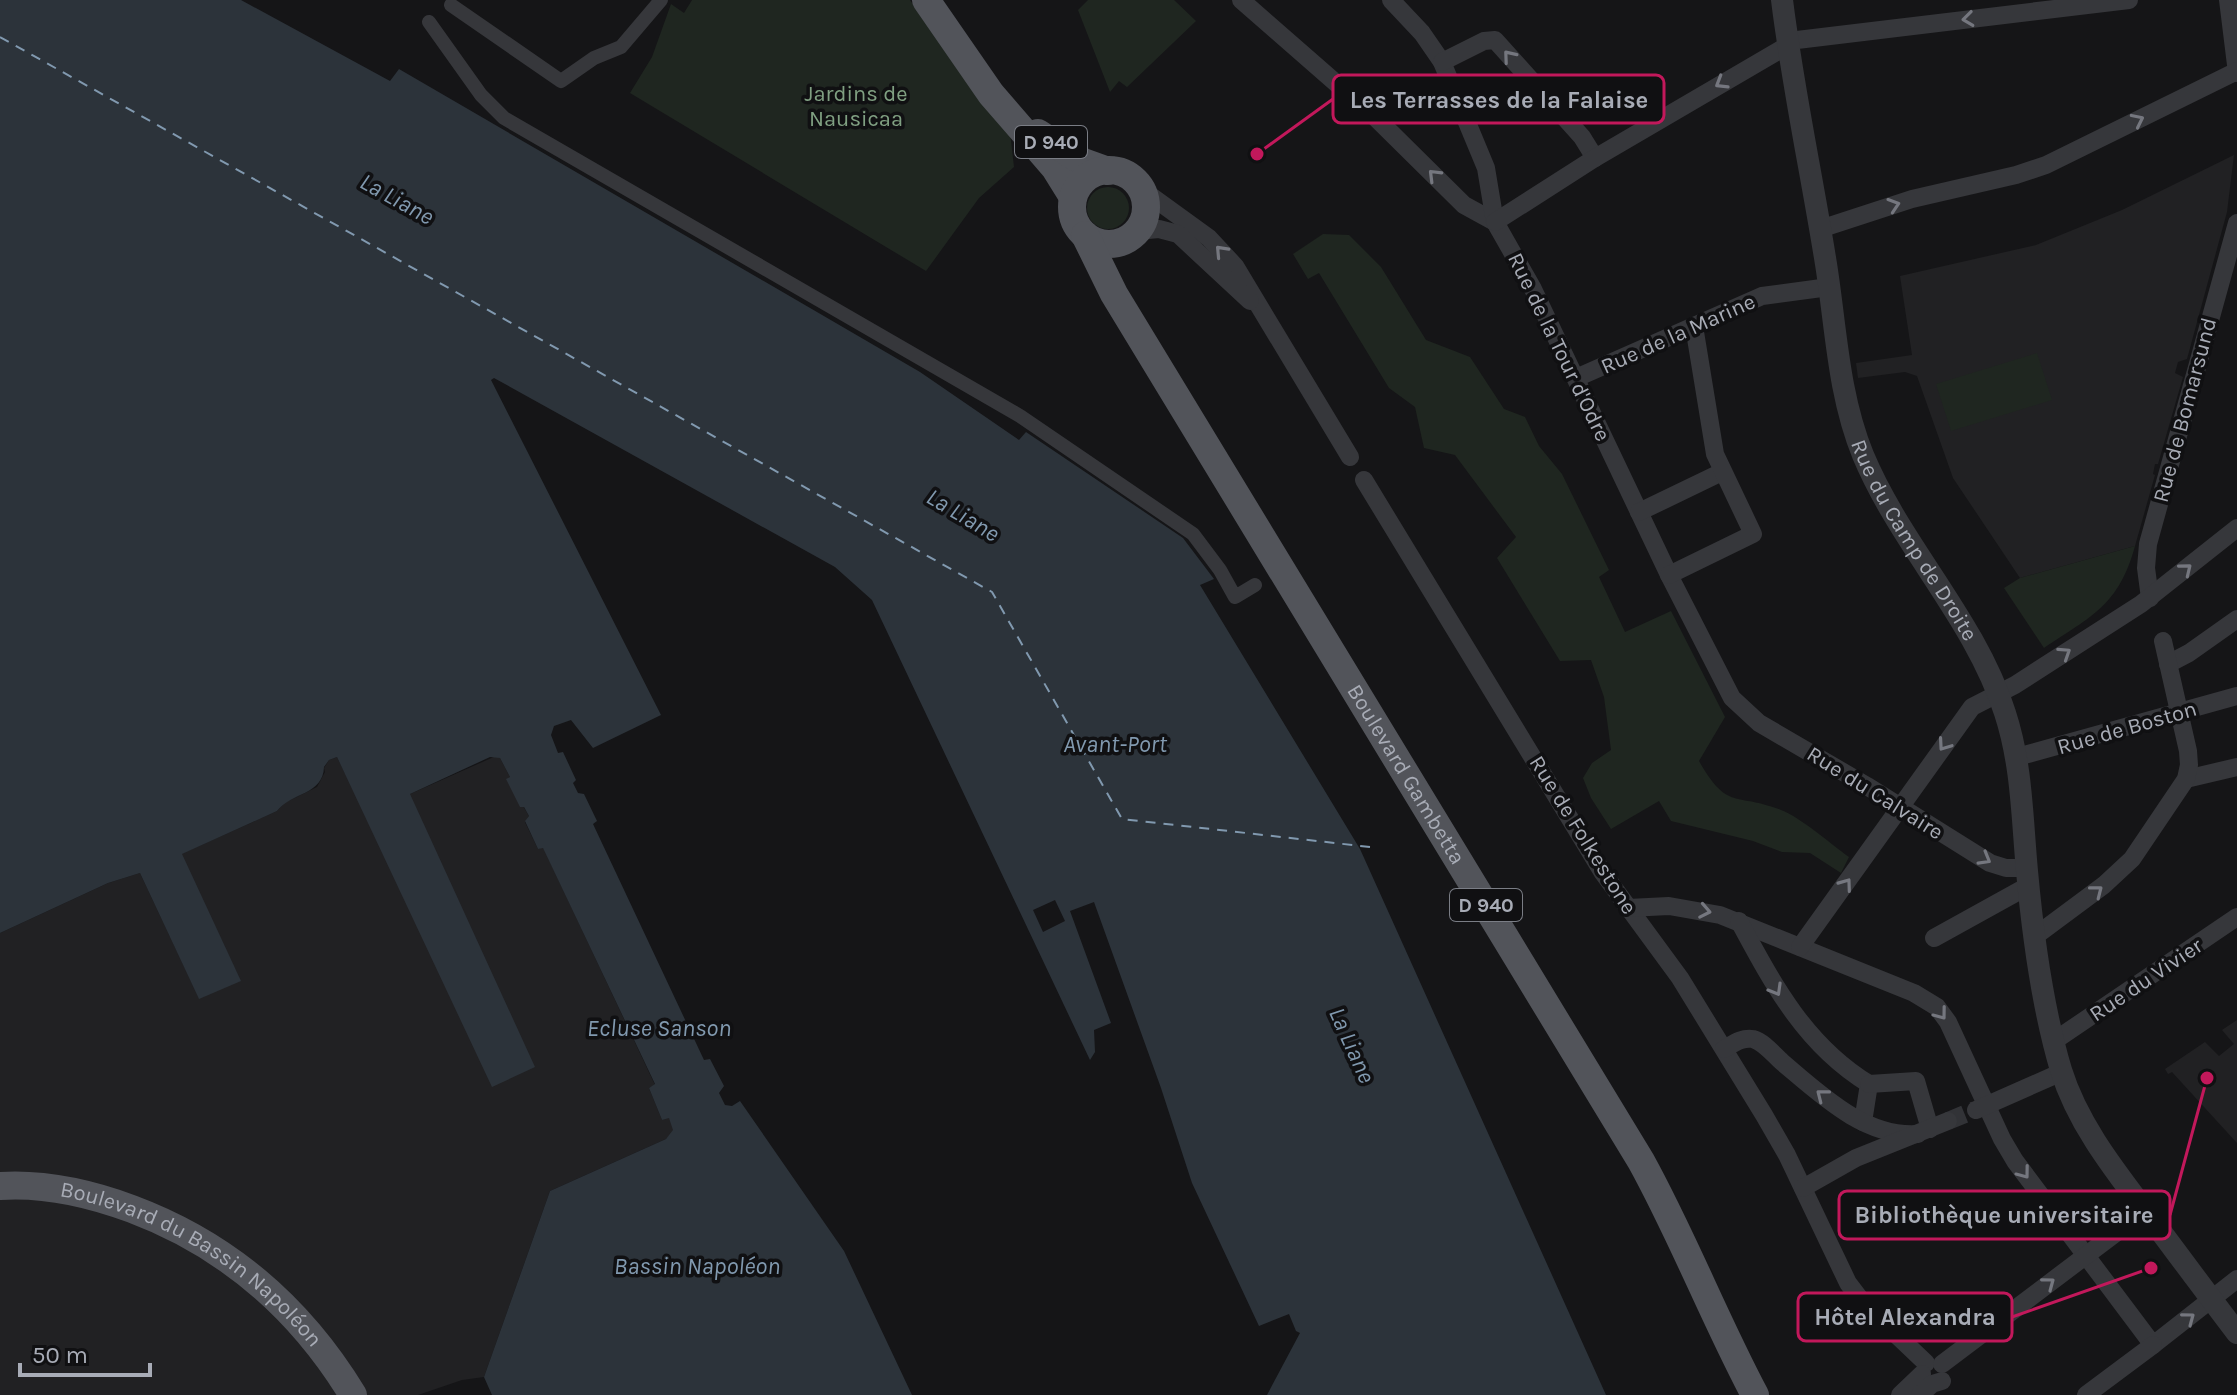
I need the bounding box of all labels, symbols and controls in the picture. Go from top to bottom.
one-way arrow [1961,10,1974,27]
one-way arrow [1504,51,1519,65]
one-way arrow [1715,73,1730,89]
callout: Les Terrasses de la Falaise [1333,75,1664,123]
park label: Jardins de Nausicaa [805,81,907,132]
text: Les Terrasses de la Falaise [1350,86,1648,114]
one-way arrow [2130,114,2145,130]
road number: D 940 [1015,126,1087,158]
water label: La Liane [355,167,439,231]
one-way arrow [1429,170,1443,184]
one-way arrow [1886,198,1900,214]
one-way arrow [1215,246,1230,260]
street label: Rue de la Tour d'Odre [1502,248,1616,446]
street label: Rue de la Marine [1597,288,1759,380]
street label: Rue de Bomarsund [2148,315,2222,505]
street label: Rue du Camp de Droite [1845,436,1983,646]
water label: La Liane [921,482,1005,548]
one-way arrow [2177,564,2191,579]
one-way arrow [2056,648,2071,663]
street label: Boulevard Gambetta [1341,680,1471,869]
street label: Rue de Boston [2054,696,2200,760]
water label: Avant-Port [1063,730,1168,758]
one-way arrow [1939,736,1954,750]
street label: Rue du Calvaire [1802,741,1948,845]
street label: Rue de Folkestone [1524,751,1642,919]
one-way arrow [1976,849,1991,865]
one-way arrow [1836,878,1850,892]
one-way arrow [2088,886,2103,900]
road number: D 940 [1450,889,1522,921]
one-way arrow [1698,902,1712,919]
street label: Rue du Vivier [2085,933,2207,1027]
one-way arrow [1766,981,1782,995]
water label: La Liane [1323,1003,1381,1087]
one-way arrow [1931,1005,1946,1020]
water label: Ecluse Sanson [587,1014,731,1042]
one-way arrow [1817,1090,1831,1105]
one-way arrow [2014,1164,2029,1179]
street label: Boulevard du Bassin Napoléon [58,1176,328,1352]
callout: Bibliothèque universitaire [1839,1191,2170,1239]
text: Bibliothèque universitaire [1854,1201,2154,1229]
water label: Bassin Napoléon [614,1252,780,1280]
one-way arrow [2040,1279,2055,1293]
callout: Hôtel Alexandra [1798,1293,2012,1341]
text: Hôtel Alexandra [1814,1303,1996,1331]
one-way arrow [2180,1313,2195,1328]
scale bar [20,1327,150,1377]
text: 50 m [32,1341,88,1369]

